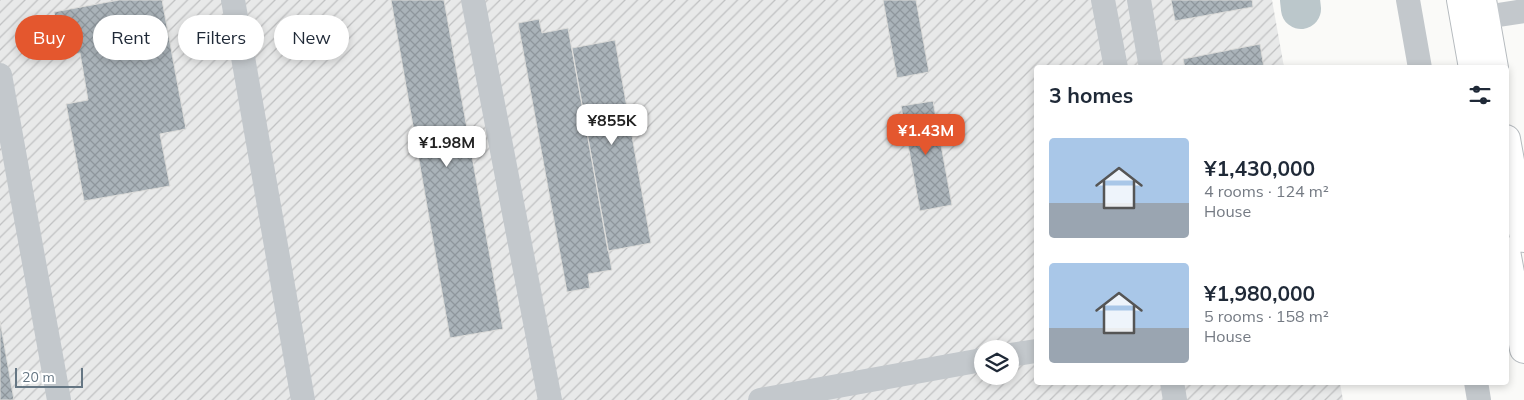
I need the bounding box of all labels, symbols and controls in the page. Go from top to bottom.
chip: Buy [15,15,83,60]
chip: Rent [93,15,168,60]
chip: Filters [178,15,264,60]
chip: New [274,15,349,60]
icon: filters [1466,81,1494,109]
text: 3 homes [1049,82,1133,108]
pin: ¥855K [577,104,647,146]
text: ¥855K [587,110,637,130]
pin: ¥1.43M [885,114,967,156]
text: ¥1.43M [898,120,954,140]
pin: ¥1.98M [406,126,488,168]
text: ¥1.98M [419,132,475,152]
text: ¥1,430,000 [1204,155,1315,181]
icon: home [1089,158,1149,218]
text: 4 rooms · 124 m² [1204,181,1329,201]
text: House [1204,201,1251,221]
text: ¥1,980,000 [1204,280,1315,306]
icon: home [1089,283,1149,343]
text: 5 rooms · 158 m² [1204,306,1329,326]
text: House [1204,326,1251,346]
map controls [974,340,1019,385]
button: layers [974,340,1019,385]
scale bar [15,365,82,388]
text: 20 m [22,368,55,386]

